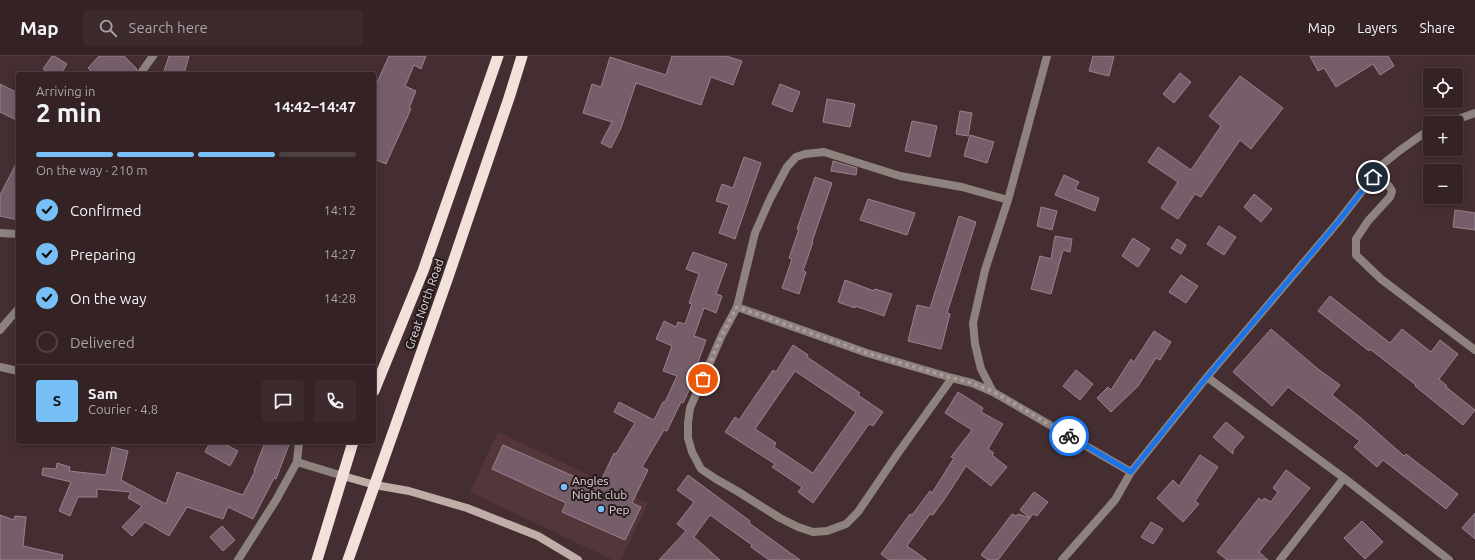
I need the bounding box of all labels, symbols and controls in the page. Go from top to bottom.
search box [83,10,363,46]
text: Map [20,17,59,39]
icon: search [97,17,119,39]
text: Search here [129,19,208,36]
text: Map [1308,20,1335,36]
text: Layers [1357,20,1397,36]
text: Share [1419,20,1455,36]
map controls [1423,68,1463,204]
button: locate [1423,68,1463,108]
text: Arriving in [36,84,95,98]
text: 2 min [36,98,102,127]
text: 14:42–14:47 [273,98,356,115]
button: + [1423,116,1463,156]
pin [1356,160,1390,194]
text: On the way · 210 m [36,163,148,177]
button: − [1423,164,1463,204]
icon: home [1362,166,1384,188]
icon: check [36,199,58,221]
text: Confirmed [70,202,142,219]
text: 14:12 [323,203,356,217]
icon: check [36,243,58,265]
text: Preparing [70,246,136,263]
text: 14:27 [323,247,356,261]
street label: Great North Road [402,257,446,351]
icon: check [36,287,58,309]
text: On the way [70,290,146,307]
text: 14:28 [323,291,356,305]
text: Delivered [70,334,135,351]
pin [686,362,720,396]
icon: bag [692,368,714,390]
button: chat [262,380,304,422]
button: phone [314,380,356,422]
text: Sam [88,385,118,402]
text: S [53,392,61,409]
text: Courier · 4.8 [88,402,158,416]
courier [1049,416,1089,456]
icon: bike [1058,425,1080,447]
place label: Angles Night club [572,474,627,501]
marker: Angles Night club [559,482,569,492]
place label: Pep [609,503,630,516]
marker: Pep [596,504,606,514]

